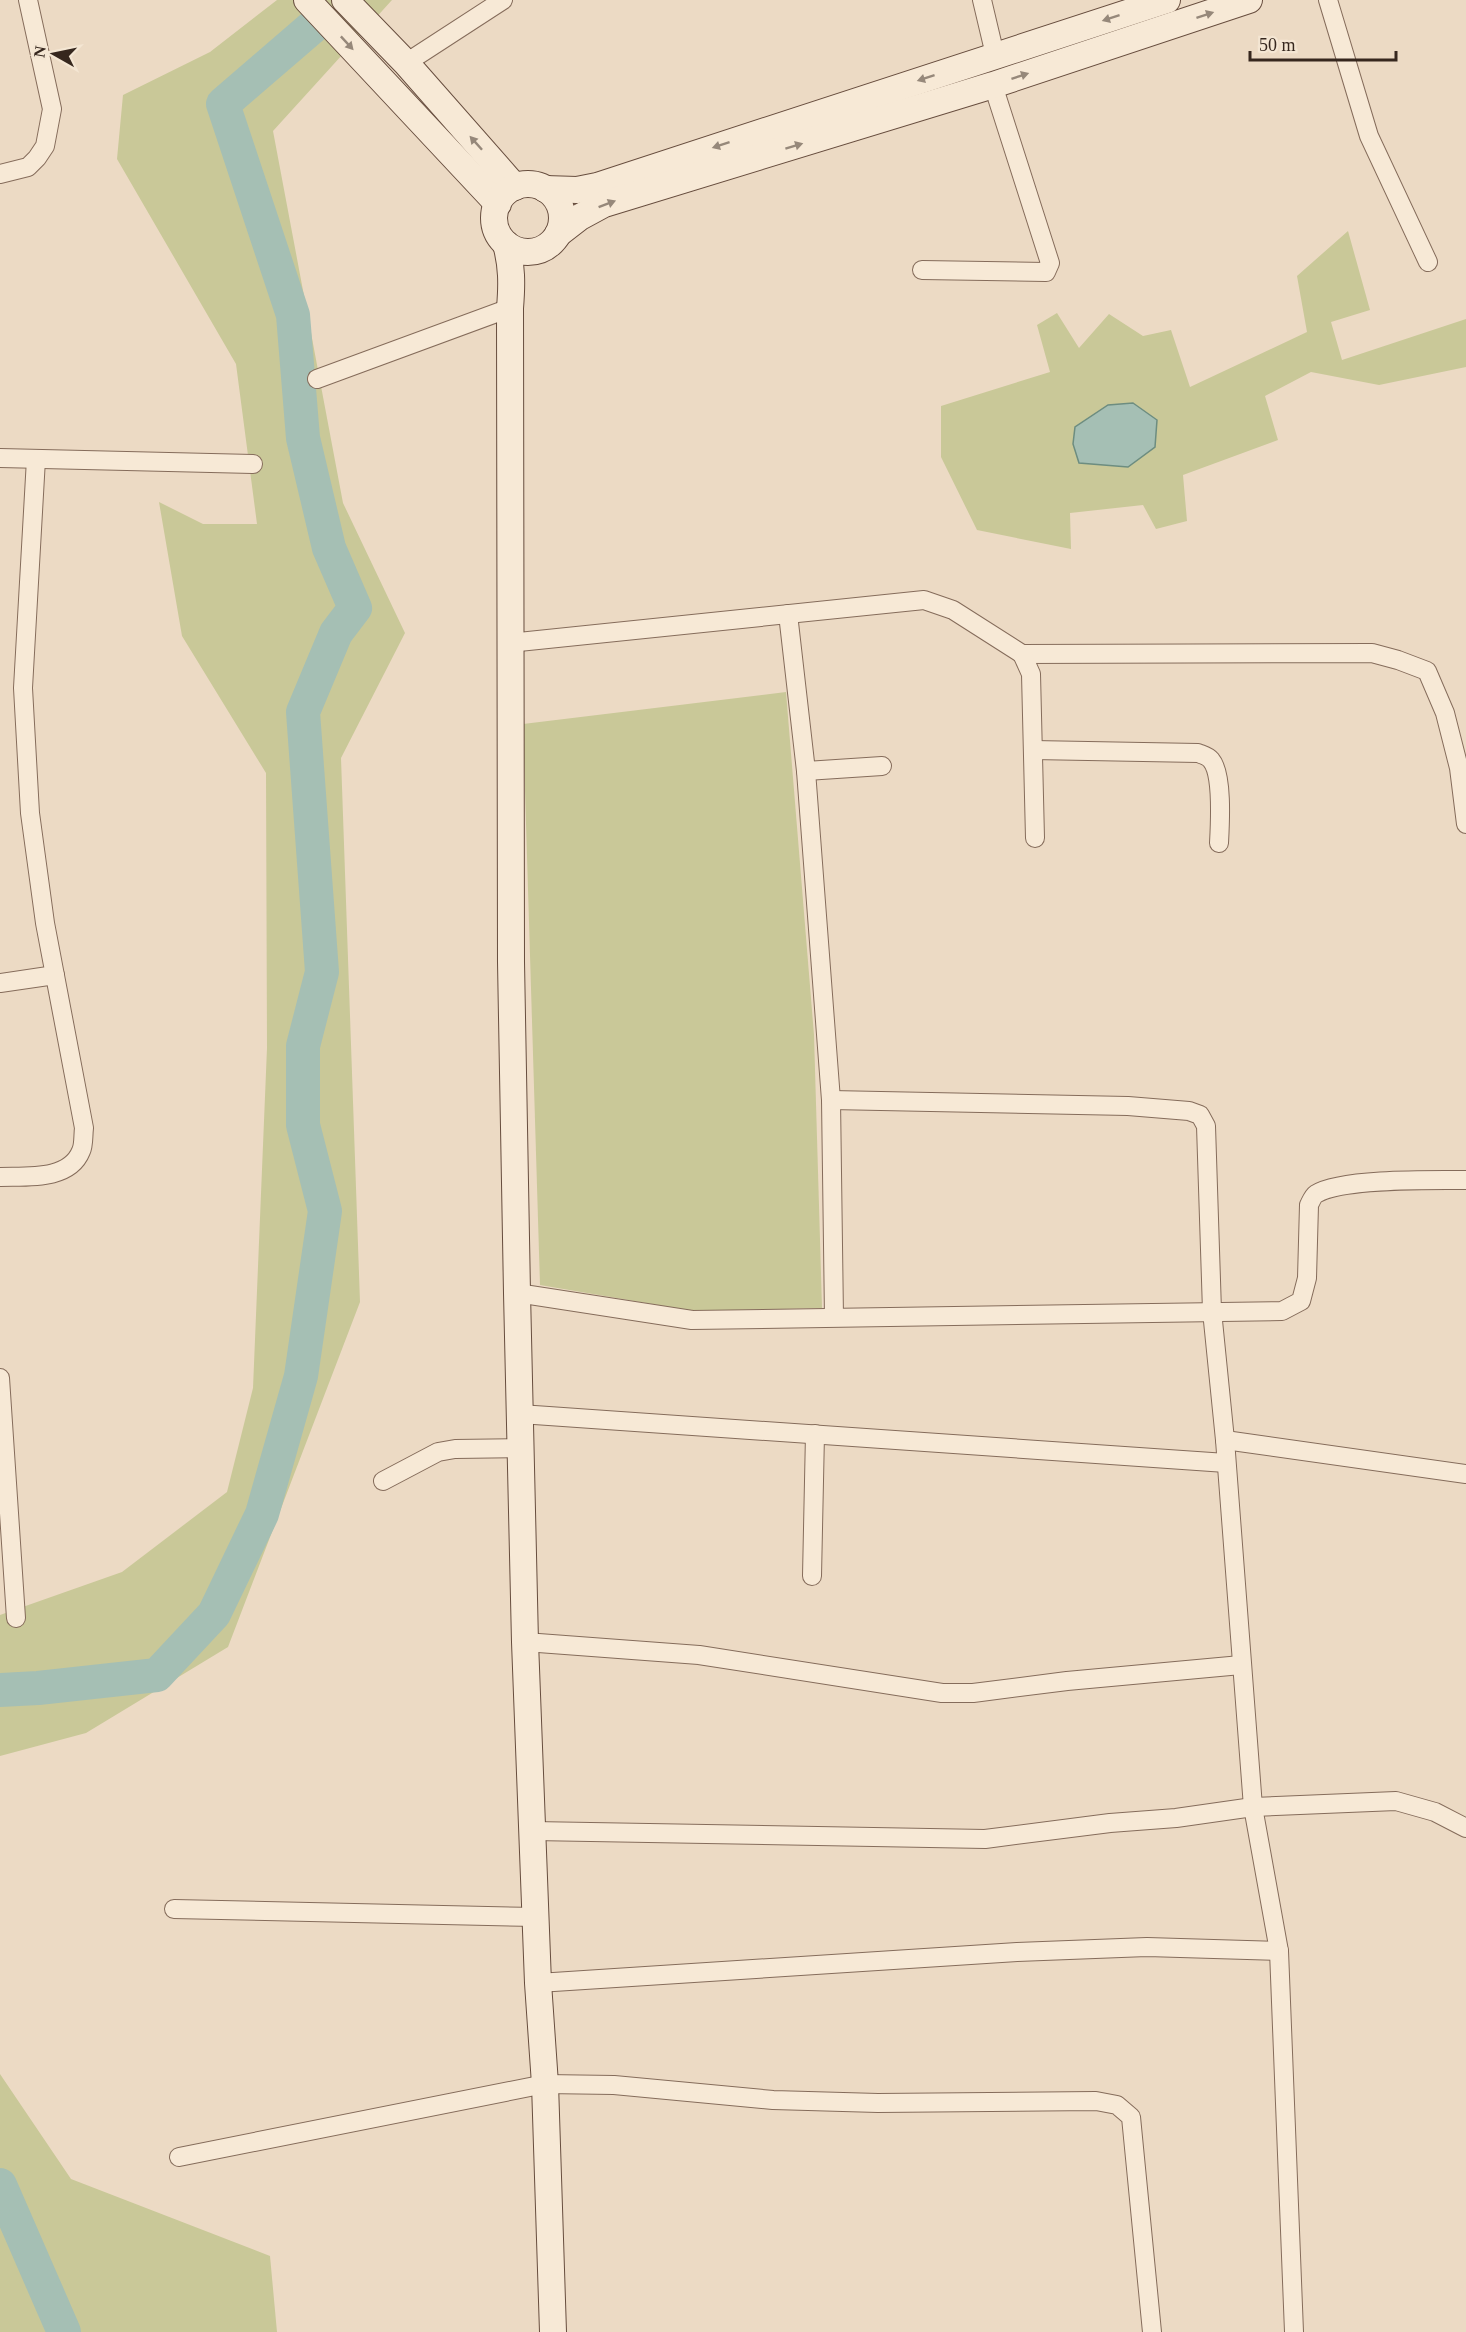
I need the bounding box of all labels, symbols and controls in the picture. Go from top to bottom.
one-way arrow [1196,9,1214,19]
one-way arrow [1102,14,1120,23]
north arrow [24,24,84,84]
scale bar [1250,24,1396,62]
one-way arrow [340,35,354,50]
text: 50 m [1259,35,1296,55]
text: N [30,44,49,59]
one-way arrow [1011,71,1029,81]
one-way arrow [917,73,935,83]
one-way arrow [470,136,483,151]
one-way arrow [712,141,730,151]
one-way arrow [785,141,803,150]
one-way arrow [599,198,617,208]

